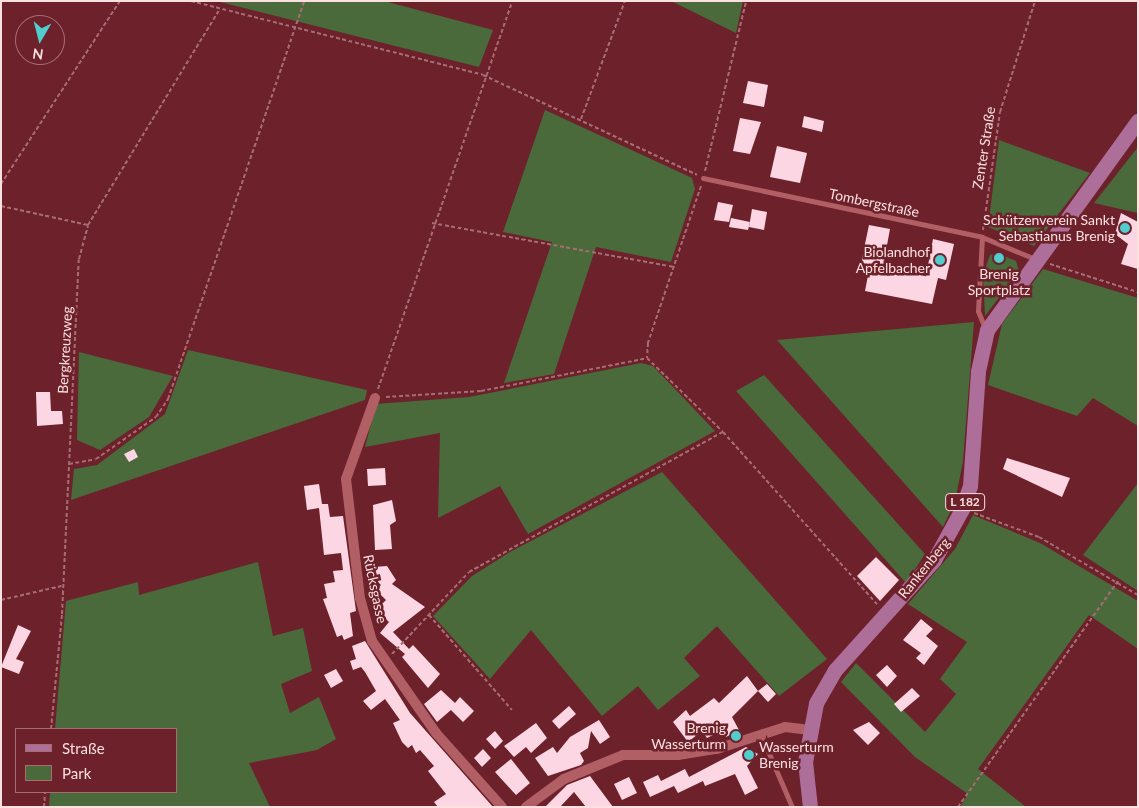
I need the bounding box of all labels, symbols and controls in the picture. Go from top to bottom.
north arrow [15,15,65,65]
text: N [31,45,45,64]
street label: Zenter Straße [969,105,999,191]
street label: Tombergstraße [827,185,921,221]
place label: Schützenverein Sankt Sebastianus Brenig [983,212,1115,244]
marker: Schützenverein Sankt Sebastianus Brenig [1119,222,1131,234]
place label: Biolandhof Apfelbacher [856,244,930,276]
marker: Brenig Sportplatz [993,252,1005,264]
marker: Biolandhof Apfelbacher [934,254,946,266]
place label: Brenig Sportplatz [968,266,1030,298]
street label: Bergkreuzweg [54,306,76,394]
road number: L 182 [944,492,986,512]
street label: Rankenberg [895,534,953,602]
street label: Rücksgasse [360,553,390,625]
place label: Brenig Wasserturm [651,720,726,752]
legend [15,728,178,793]
marker: Brenig Wasserturm [730,730,742,742]
text: Straße [62,739,105,757]
place label: Wasserturm Brenig [759,739,834,772]
marker: Wasserturm Brenig [743,749,755,761]
text: Park [62,764,91,782]

